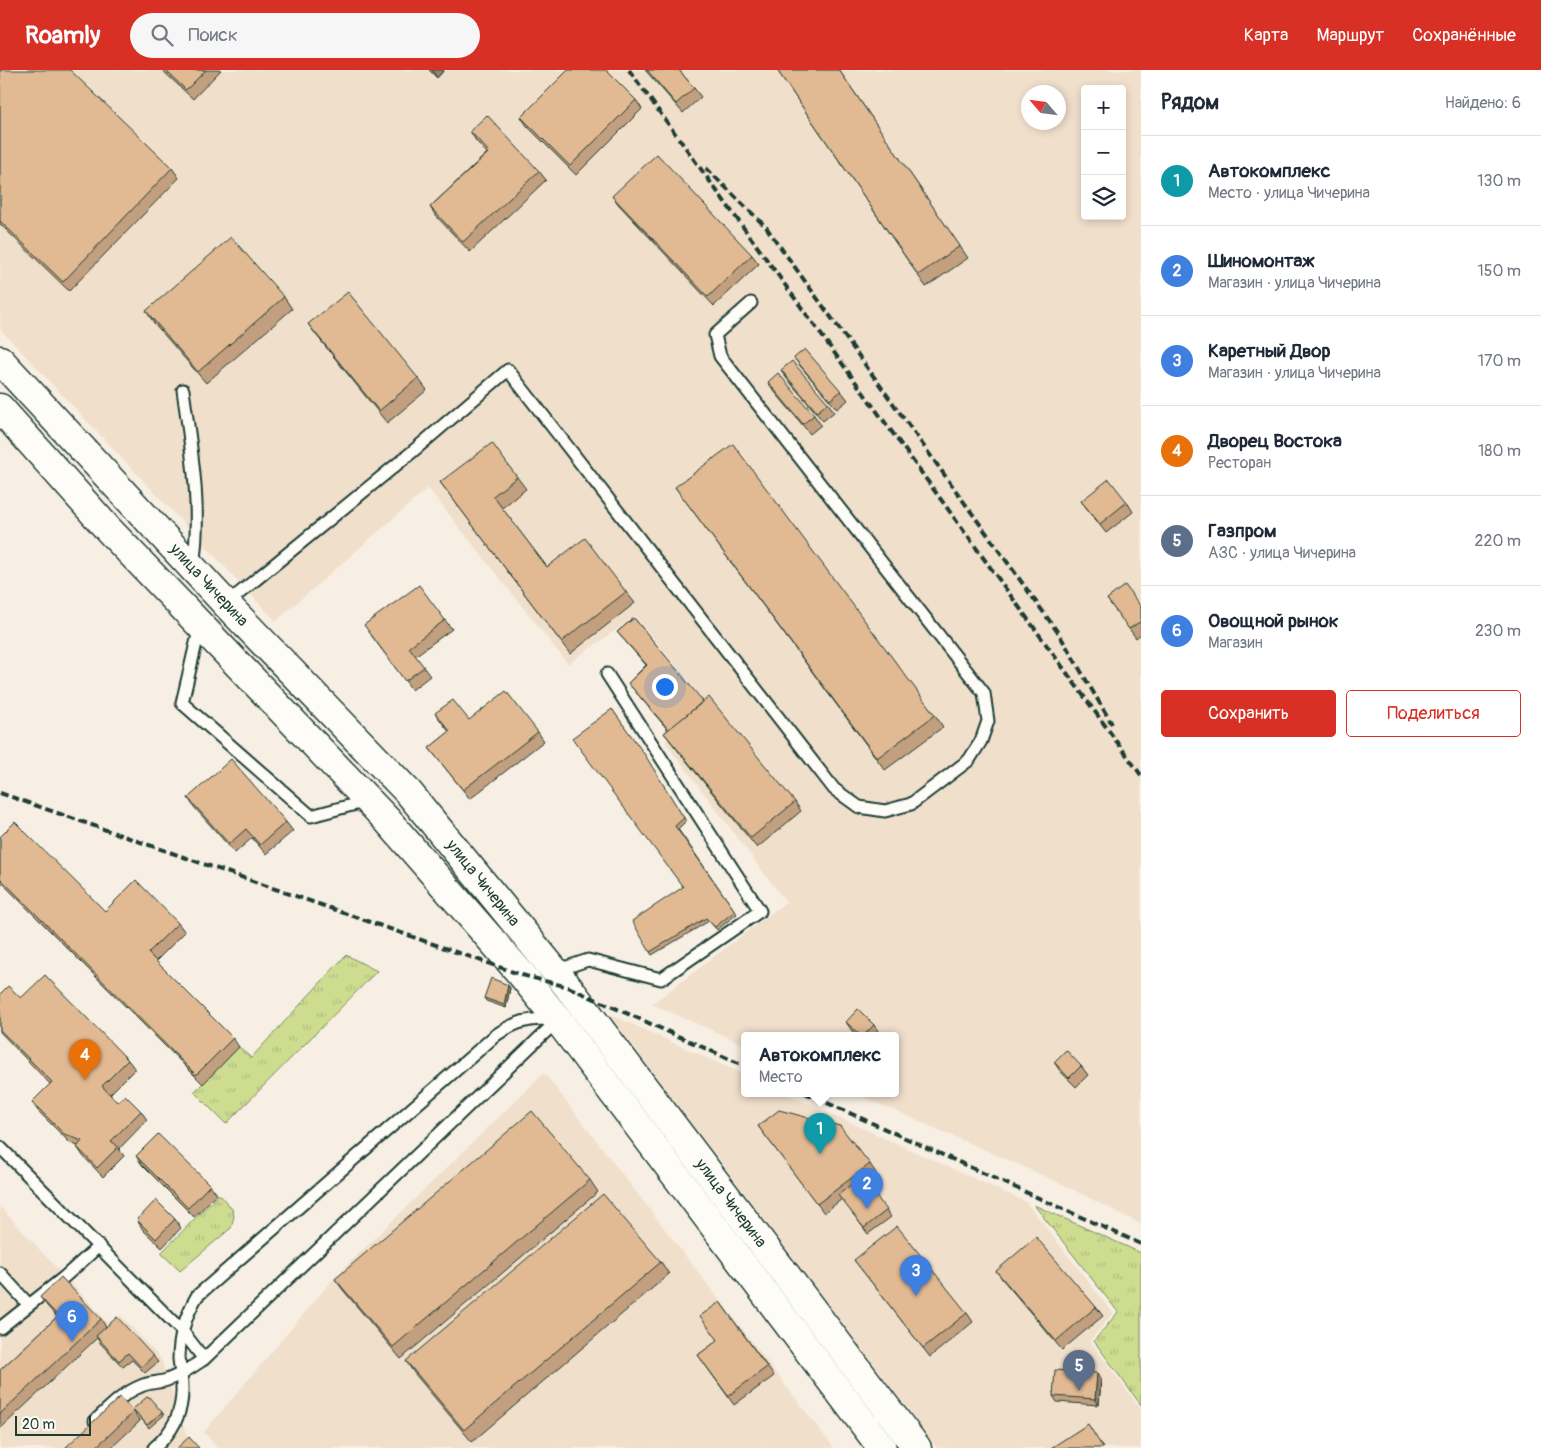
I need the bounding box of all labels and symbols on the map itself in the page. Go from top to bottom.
north arrow [1021,85,1066,130]
street label: улица Чичерина [165,539,252,631]
your location [652,674,678,700]
street label: улица Чичерина [441,835,524,931]
pin: 4 [69,1039,101,1080]
pin: 1 [804,1113,836,1154]
street label: улица Чичерина [690,1154,771,1251]
pin: 2 [851,1168,883,1209]
pin: 3 [900,1255,932,1296]
pin: 6 [56,1301,88,1342]
pin: 5 [1063,1350,1095,1391]
scale bar [15,1413,91,1436]

